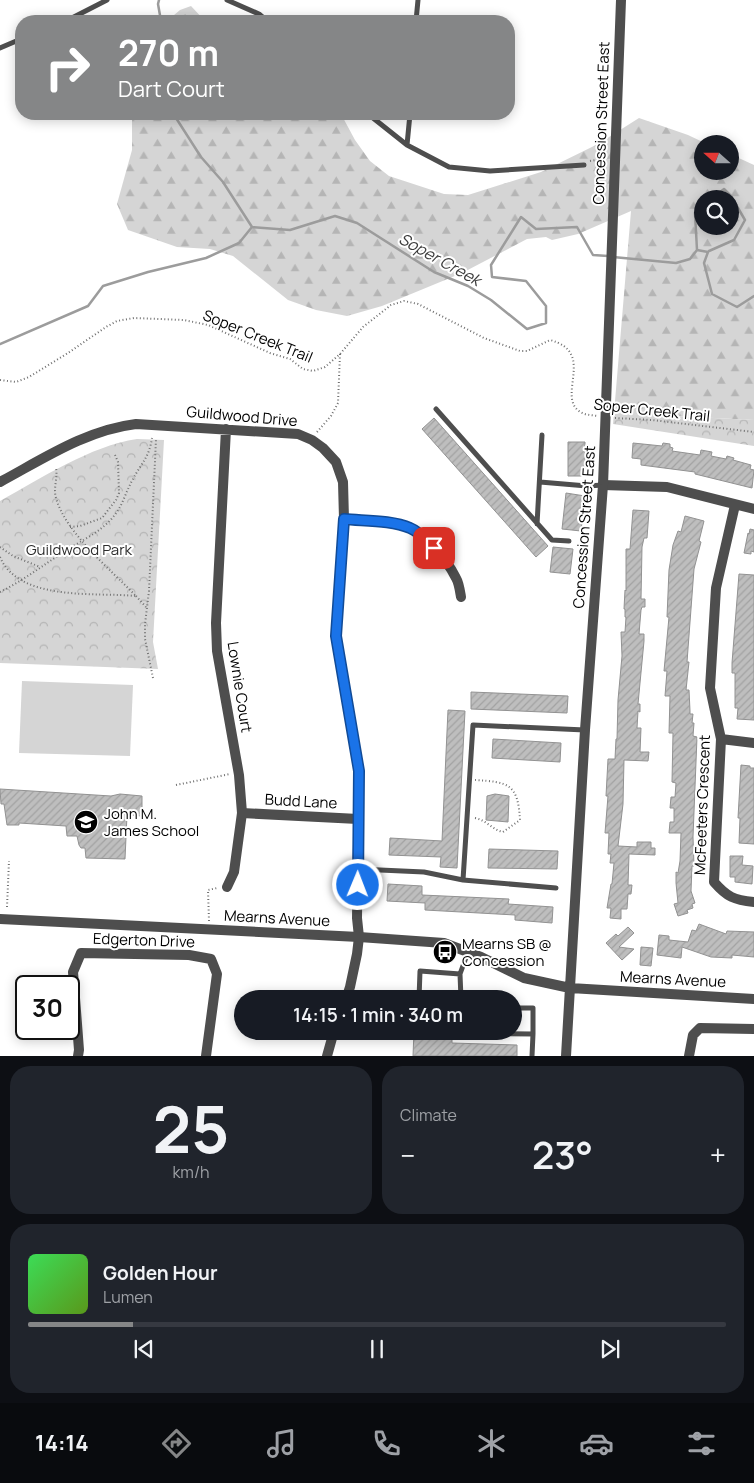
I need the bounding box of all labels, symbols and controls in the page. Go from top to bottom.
text: 270 m [118,29,219,77]
icon: right [35,35,100,100]
street label: Concession Street East [588,41,614,205]
text: Dart Court [118,74,225,104]
north arrow [694,135,739,180]
map controls [694,135,739,235]
button: search [694,190,739,235]
water label: Soper Creek [395,227,487,292]
street label: Soper Creek Trail [200,304,316,368]
street label: Soper Creek Trail [593,393,711,427]
street label: Guildwood Drive [186,401,299,431]
street label: Concession Street East [568,445,600,609]
pin [413,527,455,569]
icon: arrive [420,534,448,562]
park label: Guildwood Park [26,539,133,560]
street label: Lownie Court [222,640,258,734]
street label: McFeeters Crescent [689,734,715,876]
street label: Budd Lane [264,789,338,813]
place label: John M. James School [104,803,199,841]
school or university icon: John M. James School [73,809,99,835]
position arrow [331,858,383,910]
street label: Mearns Avenue [223,905,331,931]
street label: Edgerton Drive [93,928,196,952]
place label: Mearns SB @ Concession [462,933,552,971]
bus stop icon: Mearns SB @ Concession [432,939,458,965]
street label: Mearns Avenue [619,966,727,992]
speed limit sign: 30 [15,975,80,1040]
text: 14:15 · 1 min · 340 m [293,1002,463,1028]
text: 25 [153,1084,229,1173]
text: Climate [400,1104,457,1126]
text: 23° [532,1128,593,1180]
text: − [400,1136,415,1174]
text: + [710,1136,726,1174]
text: km/h [172,1161,210,1183]
text: Golden Hour [103,1260,217,1286]
text: Lumen [103,1286,153,1308]
icon: previous [130,1335,158,1363]
icon: pause [363,1335,391,1363]
icon: next [596,1335,624,1363]
icon: directions [159,1426,194,1461]
icon: music [264,1426,299,1461]
icon: phone [369,1426,404,1461]
icon: climate [474,1426,509,1461]
icon: car [579,1426,614,1461]
icon: filters [684,1426,719,1461]
text: 14:14 [35,1428,89,1458]

